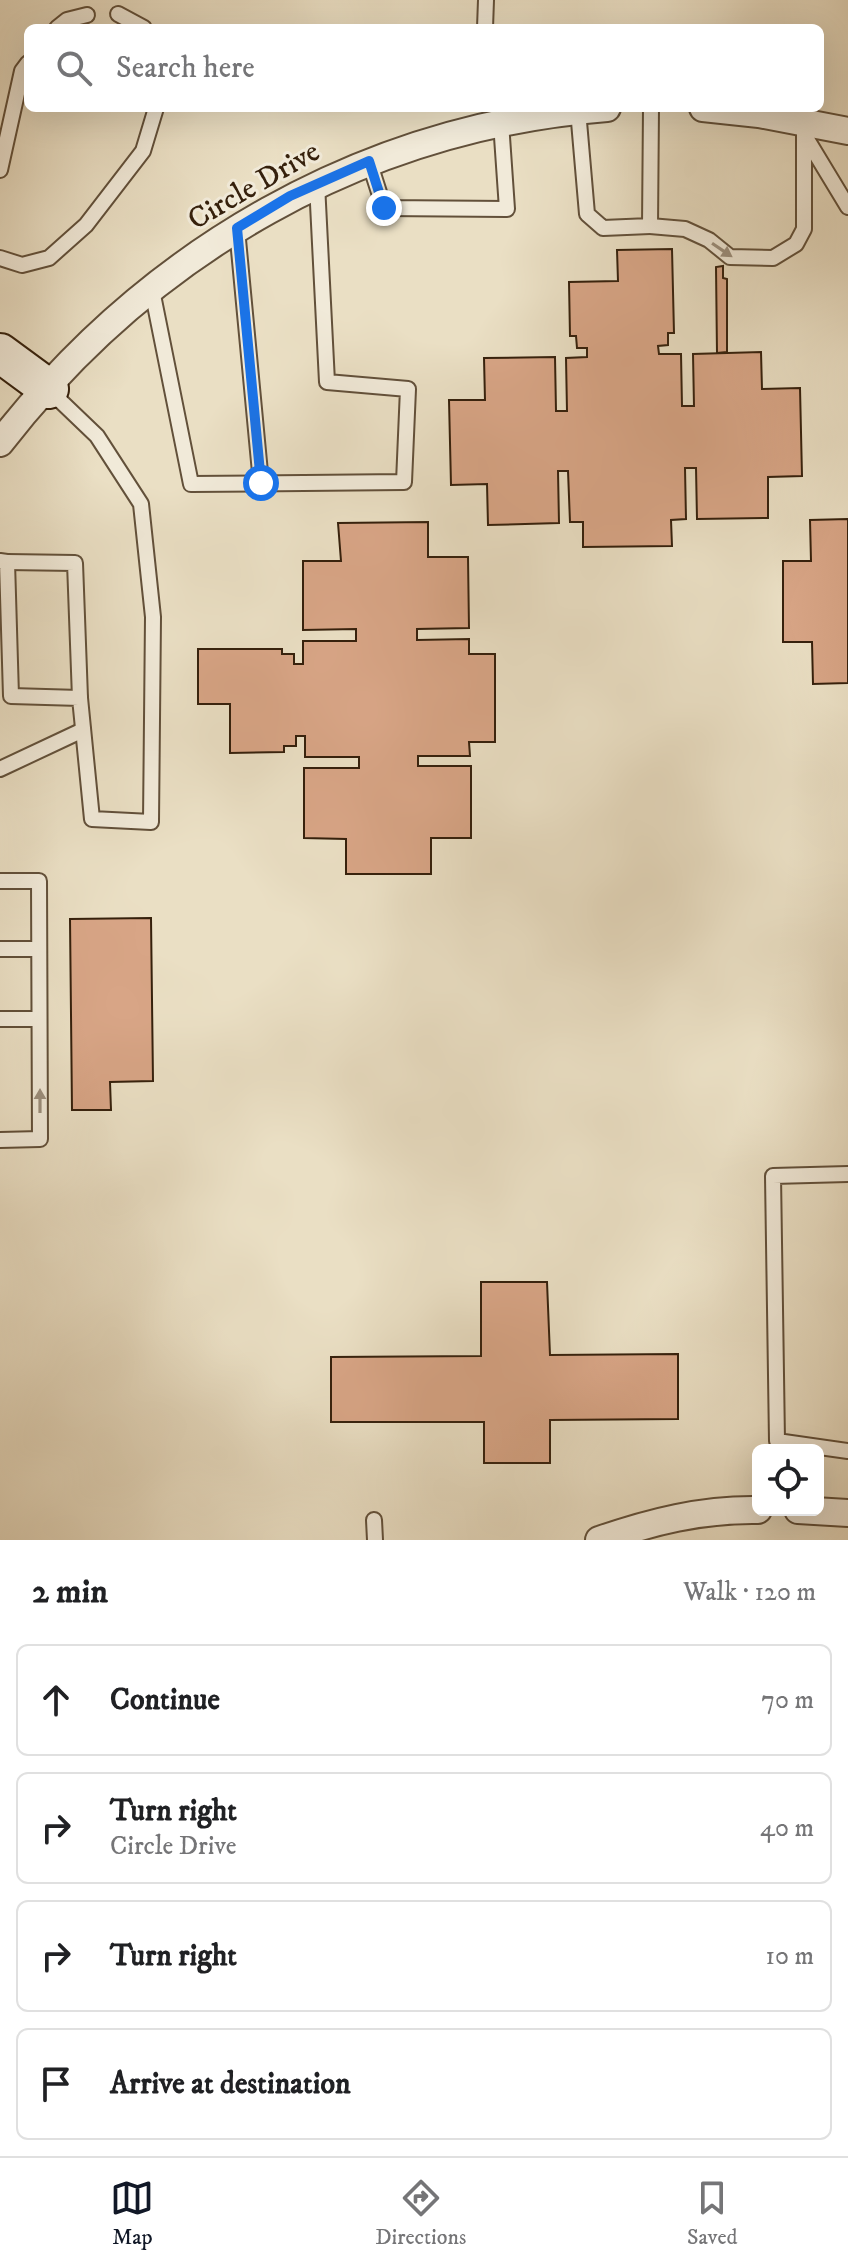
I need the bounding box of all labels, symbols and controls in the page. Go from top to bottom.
search box [24,24,824,112]
icon: search [52,46,96,90]
text: Search here [116,50,255,87]
street label: Circle Drive [181,133,327,239]
route end [366,190,402,226]
one-way arrow [712,242,733,257]
route start [243,465,279,501]
one-way arrow [34,1088,46,1113]
map controls [752,1444,824,1516]
button: locate [752,1444,824,1516]
text: 2 min [32,1571,108,1613]
text: Walk · 120 m [683,1576,816,1609]
icon: ahead [34,1678,78,1722]
text: Continue [110,1682,220,1719]
text: 70 m [761,1684,814,1717]
text: Turn right [110,1793,237,1830]
icon: right [34,1806,78,1850]
text: 40 m [760,1812,814,1845]
text: Circle Drive [110,1830,237,1863]
icon: right [34,1934,78,1978]
text: Turn right [110,1938,237,1975]
text: 10 m [765,1940,814,1973]
icon: arrive [34,2062,78,2106]
text: Arrive at destination [110,2066,351,2103]
tab: Map [110,2176,154,2251]
tab: Directions [375,2176,466,2251]
tab: Saved [687,2176,738,2251]

